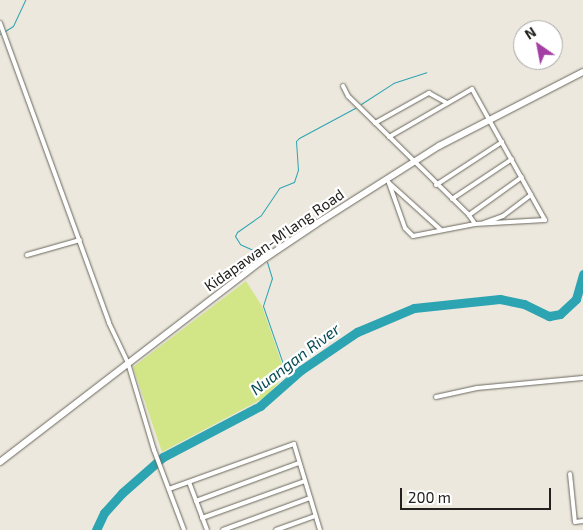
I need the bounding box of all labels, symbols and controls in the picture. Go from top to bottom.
north arrow [513,20,563,70]
text: N [521,23,539,43]
street label: Kidapawan-M'lang Road [201,185,347,295]
water label: Nuangan River [246,319,344,399]
scale bar [403,478,554,510]
text: 200 m [408,488,451,506]

